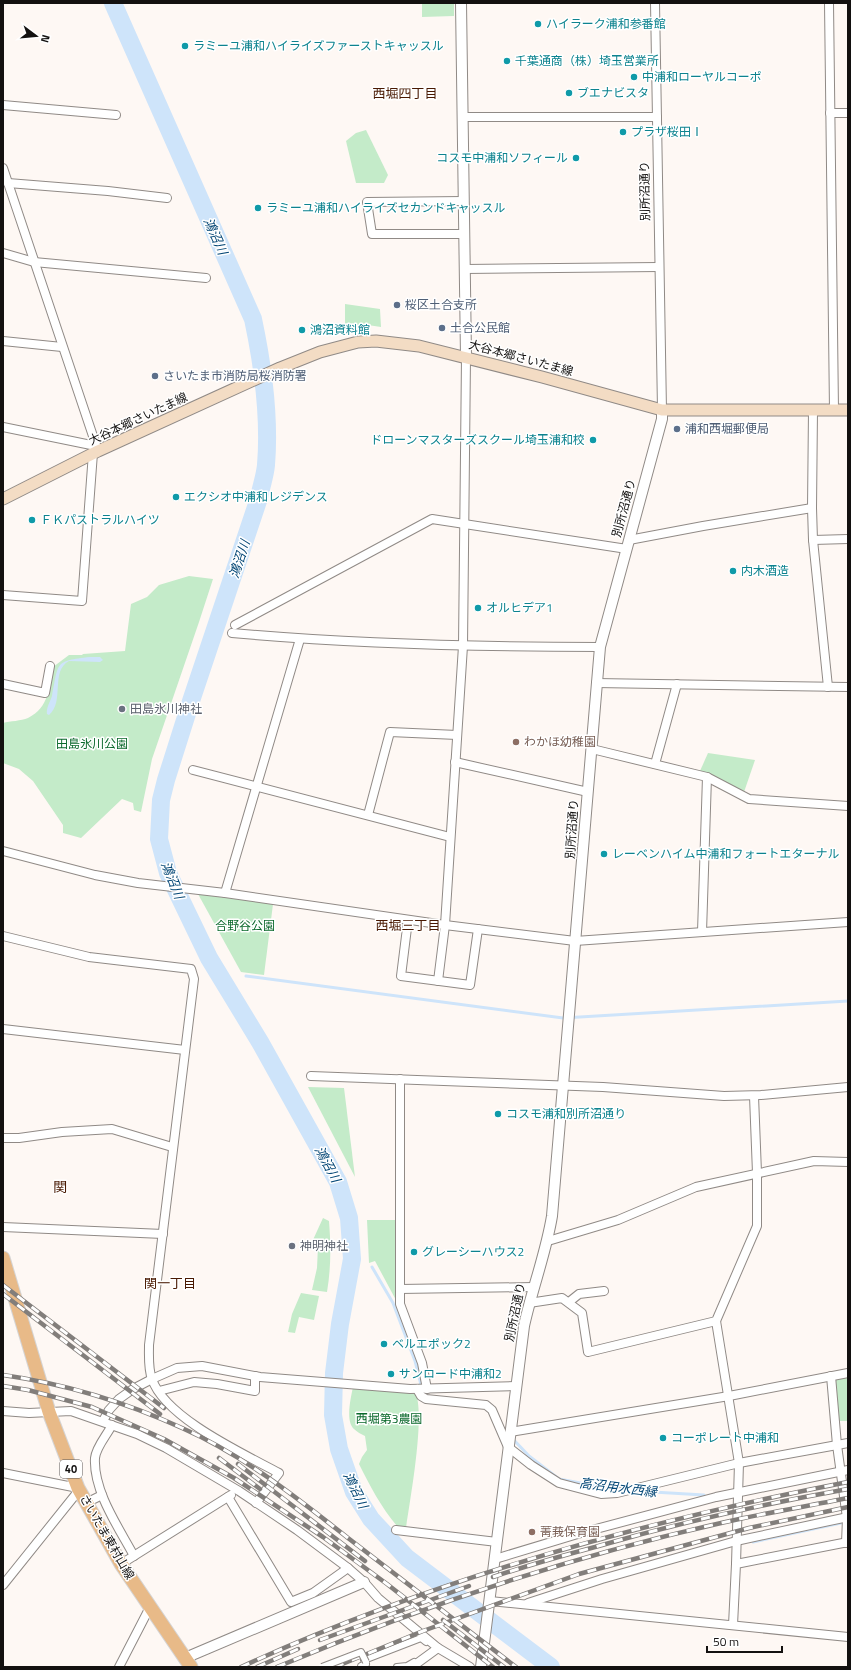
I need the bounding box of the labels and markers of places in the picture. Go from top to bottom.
place label: ハイラーク浦和参番館 [546,14,666,33]
marker: ハイラーク浦和参番館 [533,19,543,29]
place label: ラミーユ浦和ハイライズファーストキャッスル [193,36,444,55]
marker: ラミーユ浦和ハイライズファーストキャッスル [180,41,190,51]
place label: 千葉通商（株）埼玉営業所 [515,51,659,70]
marker: 千葉通商（株）埼玉営業所 [502,56,512,66]
place label: 中浦和ローヤルコーポ [642,67,762,86]
marker: 中浦和ローヤルコーポ [629,72,639,82]
place label: ブエナビスタ [577,83,649,102]
marker: ブエナビスタ [564,88,574,98]
place label: プラザ桜田Ⅰ [631,122,703,141]
marker: プラザ桜田Ⅰ [618,127,628,137]
place label: コスモ中浦和ソフィール [436,148,568,167]
marker: コスモ中浦和ソフィール [571,153,581,163]
place label: ラミーユ浦和ハイライズセカンドキャッスル [266,198,505,217]
marker: ラミーユ浦和ハイライズセカンドキャッスル [253,203,263,213]
place label: 桜区土合支所 [405,295,477,314]
marker: 桜区土合支所 [392,300,402,310]
place label: 土合公民館 [450,318,510,337]
place label: 鴻沼資料館 [310,320,370,339]
marker: 土合公民館 [437,323,447,333]
marker: 鴻沼資料館 [297,325,307,335]
place label: さいたま市消防局桜消防署 [163,366,307,385]
marker: さいたま市消防局桜消防署 [150,371,160,381]
place label: 浦和西堀郵便局 [685,419,769,438]
marker: 浦和西堀郵便局 [672,424,682,434]
place label: ドローンマスターズスクール埼玉浦和校 [370,430,585,449]
marker: ドローンマスターズスクール埼玉浦和校 [588,435,598,445]
place label: エクシオ中浦和レジデンス [184,487,328,506]
marker: エクシオ中浦和レジデンス [171,492,181,502]
place label: ＦＫパストラルハイツ [40,510,160,529]
marker: ＦＫパストラルハイツ [27,515,37,525]
place label: 内木酒造 [741,561,789,580]
marker: 内木酒造 [728,566,738,576]
place label: オルヒデア1 [486,598,553,617]
marker: オルヒデア1 [473,603,483,613]
place label: 田島氷川神社 [130,699,202,718]
marker: 田島氷川神社 [117,704,127,714]
place label: わかほ幼稚園 [524,732,596,751]
marker: わかほ幼稚園 [511,737,521,747]
place label: レーベンハイム中浦和フォートエターナル [612,844,840,863]
marker: レーベンハイム中浦和フォートエターナル [599,849,609,859]
place label: コスモ浦和別所沼通り [506,1104,626,1123]
marker: コスモ浦和別所沼通り [493,1109,503,1119]
place label: 神明神社 [300,1236,348,1255]
marker: 神明神社 [287,1241,297,1251]
place label: グレーシーハウス2 [422,1242,524,1261]
marker: グレーシーハウス2 [409,1247,419,1257]
place label: ベルエポック2 [392,1334,471,1353]
marker: ベルエポック2 [379,1339,389,1349]
place label: サンロード中浦和2 [399,1364,502,1383]
marker: サンロード中浦和2 [386,1369,396,1379]
place label: コーポレート中浦和 [671,1428,779,1447]
marker: コーポレート中浦和 [658,1433,668,1443]
place label: 菁莪保育園 [540,1522,600,1541]
marker: 菁莪保育園 [527,1527,537,1537]

